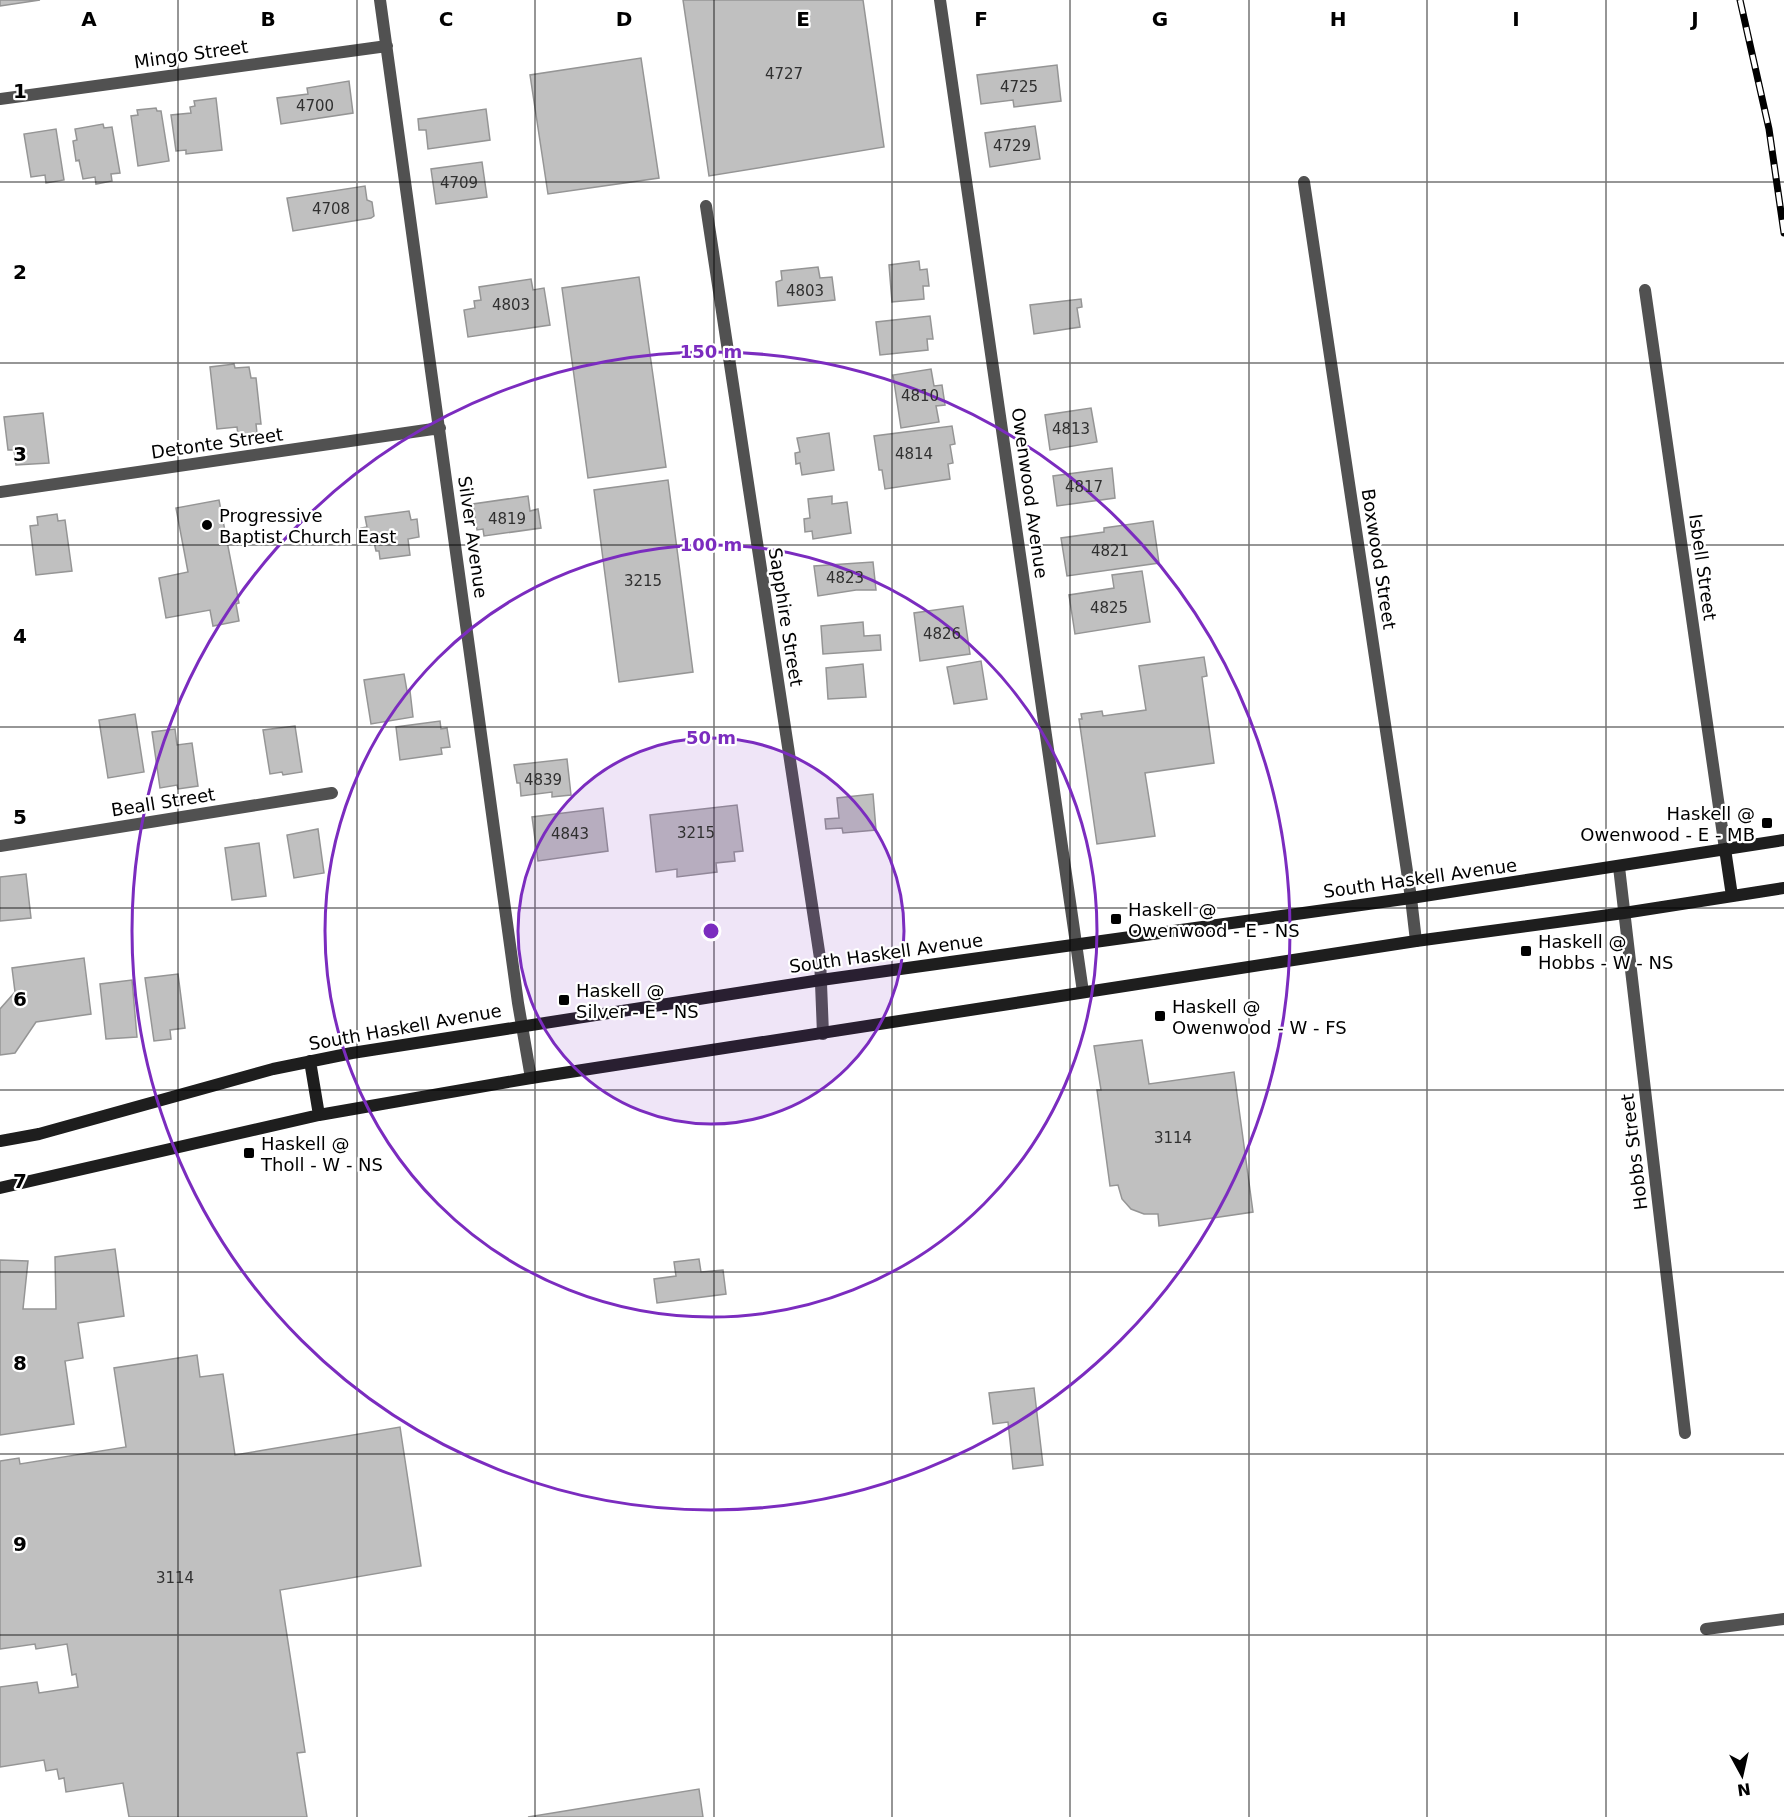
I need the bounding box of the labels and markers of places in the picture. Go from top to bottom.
place label: Progressive Baptist Church East [219,505,396,547]
marker: Progressive Baptist Church East [200,518,214,532]
place label: Haskell @ Owenwood - E - MB [1580,803,1755,845]
marker: Haskell @ Owenwood - E - MB [1760,816,1774,830]
place label: Haskell @ Owenwood - E - NS [1128,899,1300,941]
marker: Haskell @ Owenwood - E - NS [1109,912,1123,926]
centre of rings [701,921,721,941]
place label: Haskell @ Hobbs - W - NS [1538,931,1673,973]
marker: Haskell @ Hobbs - W - NS [1519,944,1533,958]
place label: Haskell @ Silver - E - NS [576,980,699,1022]
marker: Haskell @ Silver - E - NS [557,993,571,1007]
place label: Haskell @ Owenwood - W - FS [1172,996,1347,1038]
marker: Haskell @ Owenwood - W - FS [1153,1009,1167,1023]
place label: Haskell @ Tholl - W - NS [260,1133,383,1175]
marker: Haskell @ Tholl - W - NS [242,1146,256,1160]

